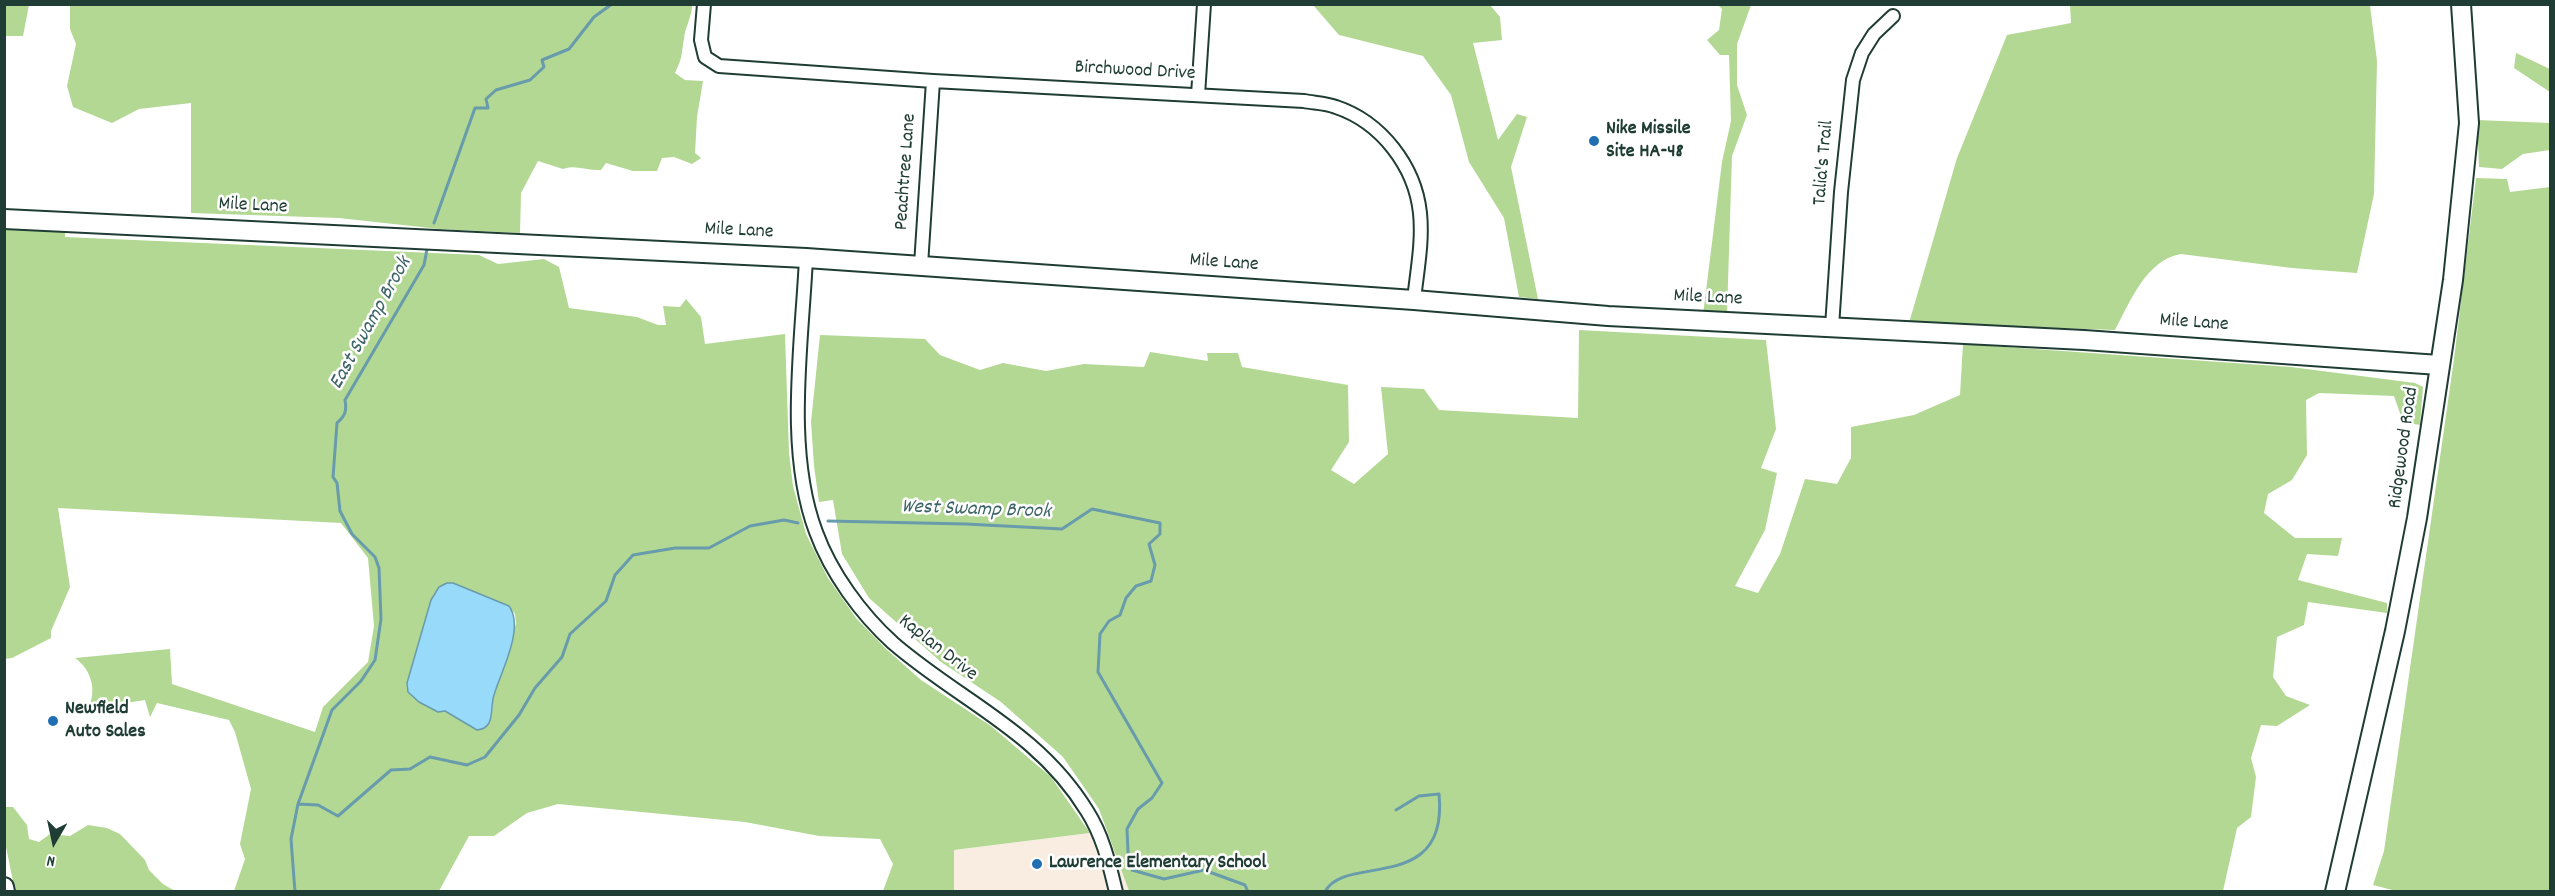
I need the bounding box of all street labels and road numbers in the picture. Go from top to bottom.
street label: Birchwood Drive [1074,57,1196,87]
street label: Peachtree Lane [891,113,923,231]
street label: Talia's Trail [1809,119,1841,207]
street label: Mile Lane [218,193,288,221]
street label: Mile Lane [704,218,774,246]
street label: Mile Lane [1189,250,1259,278]
street label: Mile Lane [1673,285,1743,313]
street label: Mile Lane [2159,310,2229,338]
street label: Ridgewood Road [2385,386,2425,510]
street label: Kaplan Drive [892,611,982,687]

